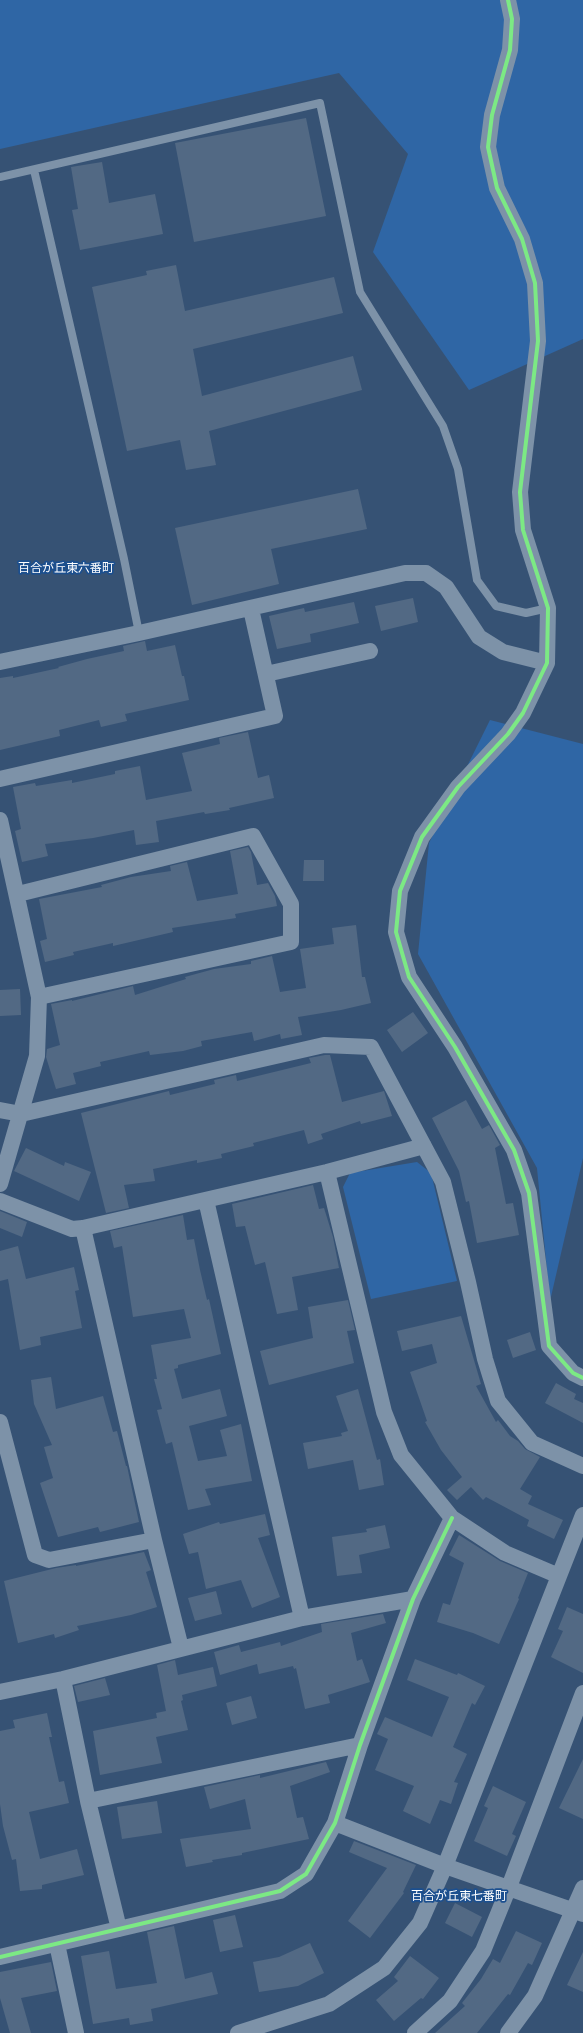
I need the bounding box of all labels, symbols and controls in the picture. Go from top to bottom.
district label: 百合が丘東六番町 [18,562,114,576]
district label: 百合が丘東七番町 [411,1890,507,1904]

